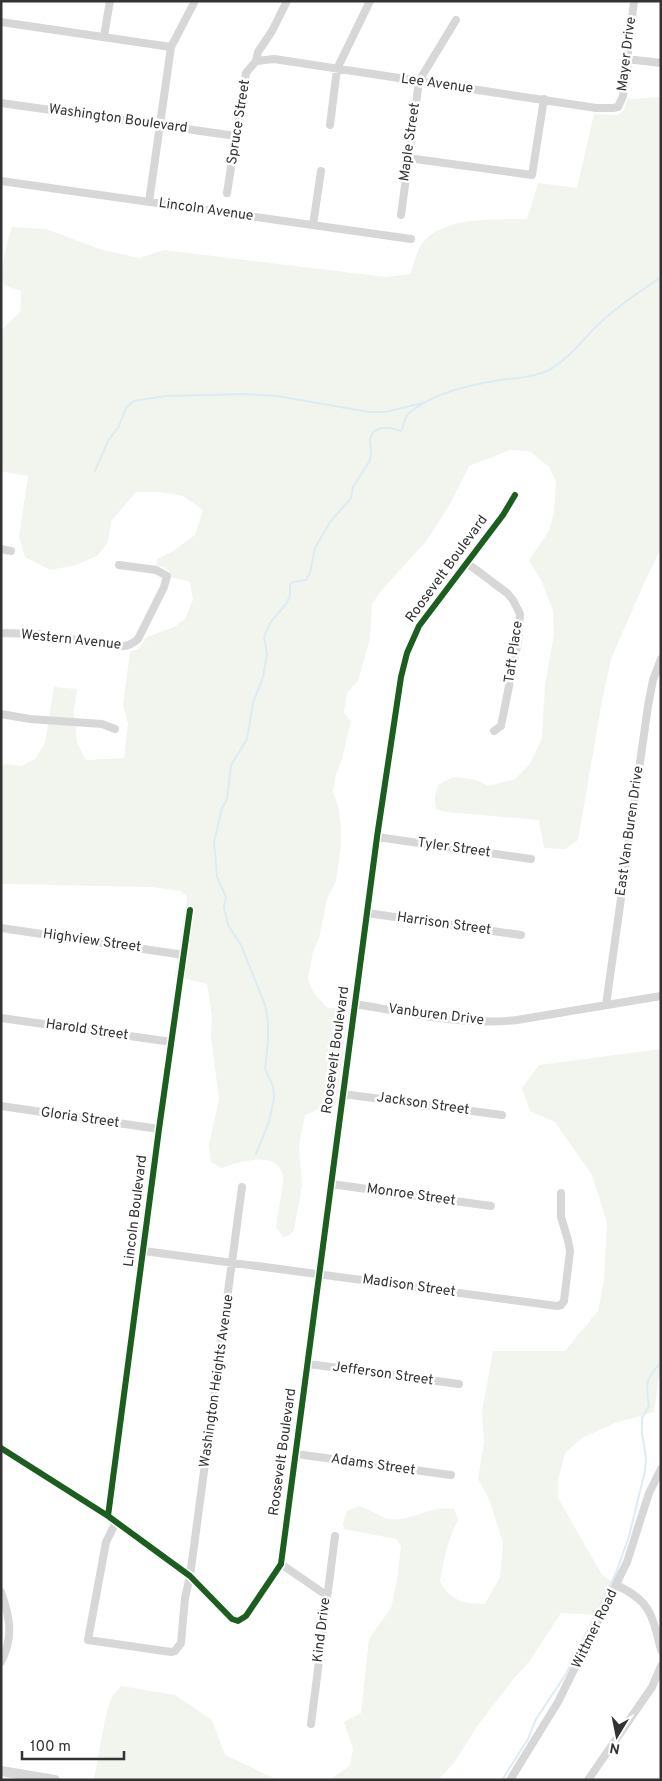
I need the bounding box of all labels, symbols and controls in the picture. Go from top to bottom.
street label: Mayer Drive [614,16,640,92]
street label: Lee Avenue [400,71,474,97]
street label: Spruce Street [224,78,254,166]
street label: Washington Boulevard [47,101,189,137]
street label: Maple Street [396,102,424,182]
street label: Lincoln Avenue [158,195,254,225]
street label: Roosevelt Boulevard [402,512,492,626]
street label: Taft Place [501,620,527,684]
street label: Western Avenue [20,626,122,654]
street label: East Van Buren Drive [612,765,648,897]
street label: Tyler Street [416,834,492,862]
street label: Harrison Street [396,909,492,939]
street label: Highview Street [42,926,142,956]
street label: Roosevelt Boulevard [319,985,353,1115]
street label: Vanburen Drive [387,1001,485,1029]
street label: Harold Street [45,1016,129,1044]
street label: Jackson Street [376,1089,470,1119]
street label: Gloria Street [40,1104,120,1132]
street label: Lincoln Boulevard [121,1154,151,1268]
street label: Monroe Street [365,1180,457,1210]
street label: Madison Street [361,1271,457,1301]
street label: Washington Heights Avenue [196,1293,238,1469]
street label: Jefferson Street [332,1359,434,1389]
street label: Roosevelt Boulevard [266,1387,300,1517]
street label: Adams Street [330,1451,416,1479]
street label: Wittmer Road [569,1587,621,1671]
street label: Kind Drive [310,1597,334,1663]
north arrow [592,1711,642,1761]
scale bar [22,1728,125,1760]
text: 100 m [30,1738,71,1757]
text: N [609,1738,621,1757]

